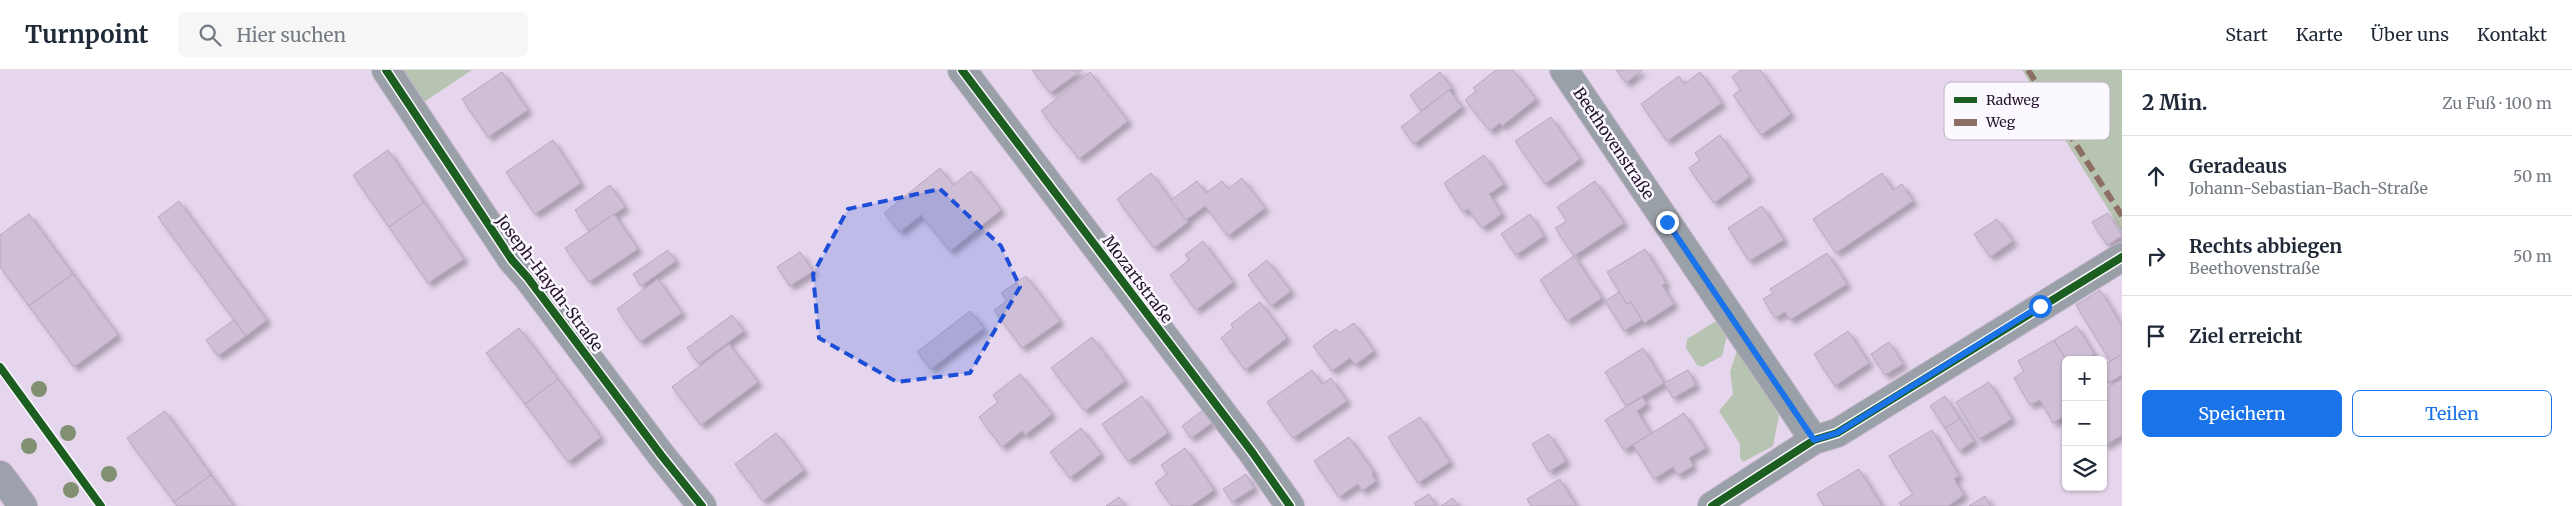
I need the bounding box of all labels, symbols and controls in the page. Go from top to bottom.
search box [178,12,528,57]
text: Turnpoint [25,19,148,50]
icon: search [196,21,224,49]
text: Hier suchen [236,23,346,47]
text: Start [2225,23,2268,46]
text: Karte [2296,23,2343,46]
text: Über uns [2371,23,2449,46]
text: Kontakt [2477,23,2547,46]
legend [1944,82,2110,140]
street label: Beethovenstraße [1569,83,1659,203]
text: 2 Min. [2142,89,2208,116]
text: Radweg [1986,91,2040,109]
text: Zu Fuß · 100 m [2442,93,2552,113]
text: Weg [1985,113,2016,131]
text: Geradeaus [2189,154,2287,178]
icon: ahead [2142,162,2170,190]
text: 50 m [2513,166,2552,186]
text: Johann-Sebastian-Bach-Straße [2189,178,2428,198]
street label: Joseph-Haydn-Straße [492,210,608,355]
route end [1656,211,1679,234]
street label: Mozartstraße [1098,231,1178,327]
text: Rechts abbiegen [2189,234,2342,258]
icon: right [2142,242,2170,270]
text: 50 m [2513,246,2552,266]
text: Beethovenstraße [2189,258,2320,278]
route start [2029,295,2052,318]
icon: arrive [2142,322,2170,350]
text: Ziel erreicht [2189,324,2302,348]
map controls [2062,356,2107,491]
button: + [2062,356,2107,401]
button: Speichern [2142,390,2342,437]
button: Teilen [2352,390,2552,437]
button: − [2062,401,2107,446]
button: layers [2062,446,2107,491]

